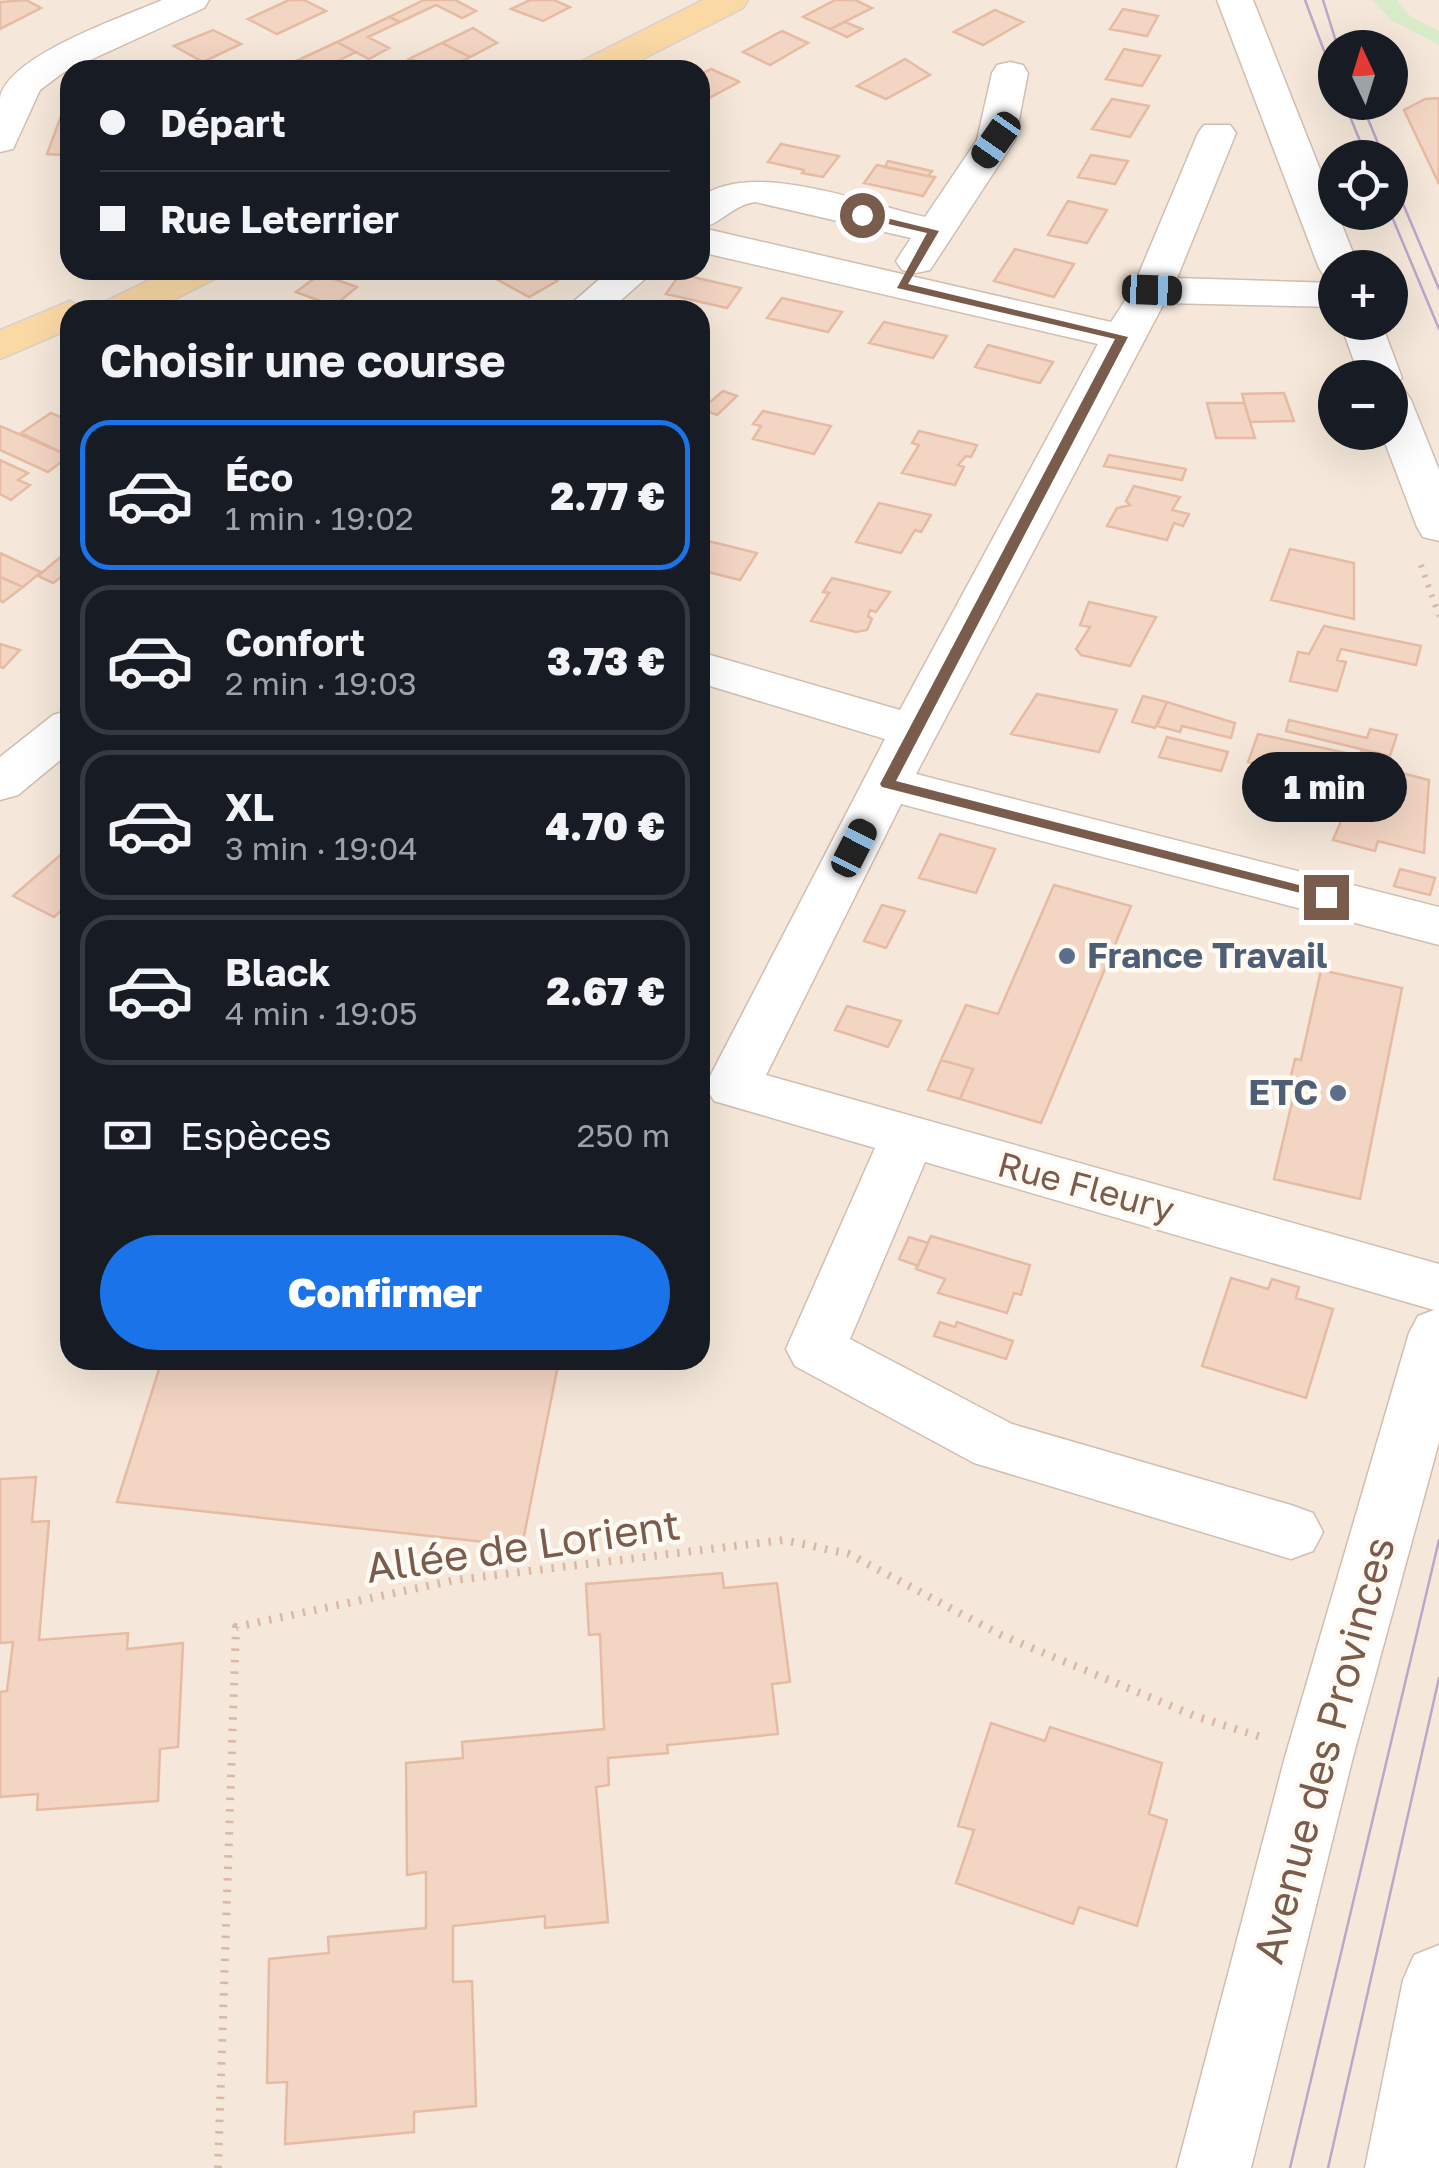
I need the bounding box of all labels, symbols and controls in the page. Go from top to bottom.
north arrow [1318,30,1408,120]
map controls [1318,30,1408,450]
text: Départ [160,100,286,145]
car [967,107,1025,173]
button: locate [1318,140,1408,230]
route start [840,193,885,238]
text: Rue Leterrier [160,196,399,241]
button: + [1318,250,1408,340]
car [1121,274,1183,306]
text: Choisir une course [100,333,506,387]
button: − [1318,360,1408,450]
icon: car [105,450,195,540]
text: Éco [225,454,293,499]
text: 2.77 € [550,473,665,518]
text: 1 min · 19:02 [225,499,414,537]
icon: car [105,615,195,705]
text: Confort [225,619,365,664]
text: 3.73 € [547,638,665,683]
text: 2 min · 19:03 [225,664,417,702]
callout: 1 min [1244,752,1408,822]
text: 1 min [1284,768,1365,806]
icon: car [105,780,195,870]
text: XL [225,784,274,829]
text: 4.70 € [546,803,665,848]
car [827,814,881,882]
text: 3 min · 19:04 [225,829,418,867]
route end [1304,875,1349,920]
place label: France Travail [1087,934,1328,976]
icon: car [105,945,195,1035]
marker: France Travail [1056,945,1078,967]
text: Black [225,949,330,994]
text: 2.67 € [547,968,665,1013]
text: 4 min · 19:05 [225,994,418,1032]
place label: ETC [1248,1071,1318,1113]
marker: ETC [1327,1082,1349,1104]
icon: cash [100,1108,155,1163]
text: Espèces [180,1113,332,1158]
text: 250 m [577,1116,670,1154]
street label: Rue Fleury [994,1142,1179,1230]
button: Confirmer [100,1235,670,1350]
street label: Allée de Lorient [363,1498,683,1592]
street label: Avenue des Provinces [1242,1531,1404,1969]

